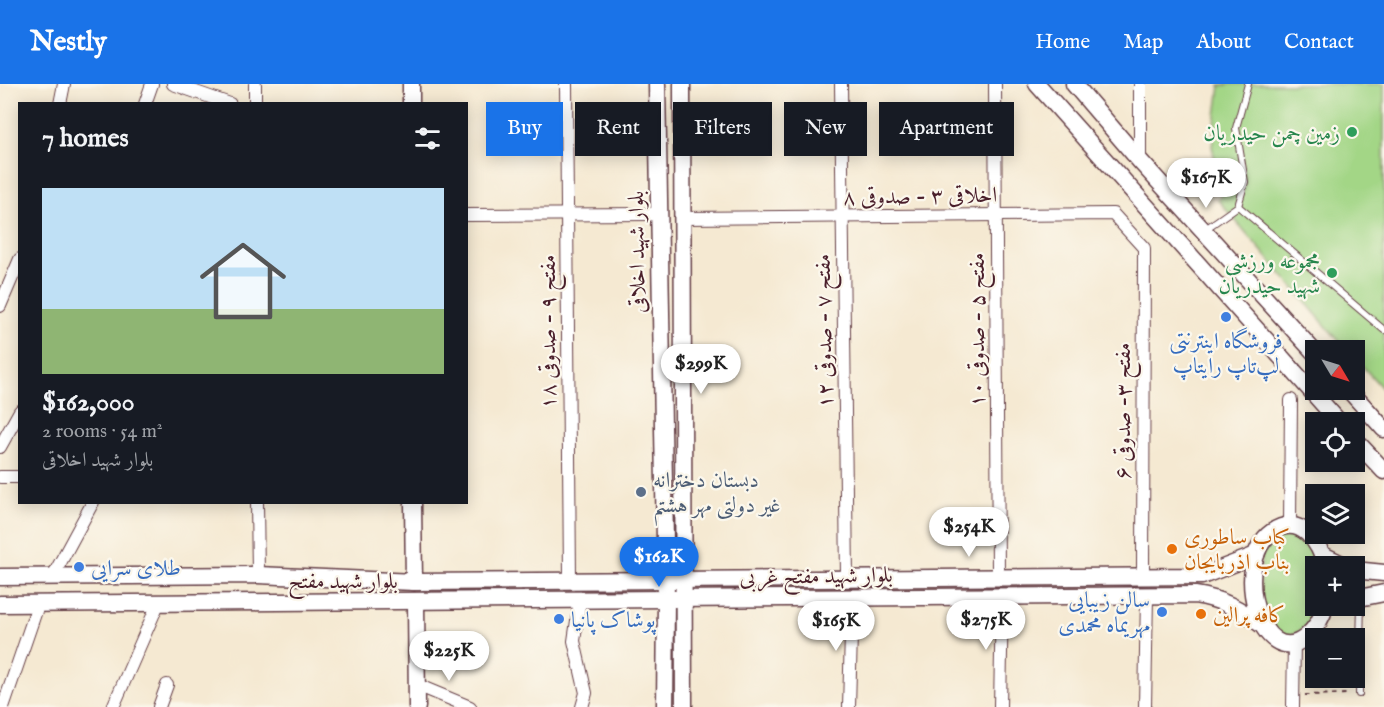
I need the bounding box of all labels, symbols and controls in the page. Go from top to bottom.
text: Nestly [30,25,107,60]
text: Home [1035,29,1090,56]
text: Map [1123,29,1163,56]
text: About [1196,29,1251,56]
text: Contact [1284,29,1354,56]
chip: Buy [486,102,563,156]
chip: Rent [575,102,661,156]
chip: Filters [673,102,772,156]
chip: New [784,102,867,156]
chip: Apartment [879,102,1014,156]
place label: زمین چمن حیدریان [1203,120,1340,148]
text: 7 homes [42,122,129,155]
icon: filters [411,122,444,155]
marker: زمین چمن حیدریان [1345,125,1359,139]
pin: $167K [1164,158,1248,209]
text: $167K [1181,165,1231,190]
street label: اخلاقی ۳ - صدوقی ۸ [843,182,997,212]
street label: بلوار شهید اخلاقی [623,191,653,313]
icon: home [189,227,297,335]
place label: مجموعه ورزشی شهید حیدریان [1218,248,1320,301]
street label: مفتح ۷ - صدوقی ۱۲ [810,253,844,408]
street label: مفتح ۵ - صدوقی ۱۰ [964,253,996,407]
street label: مفتح ۹ - صدوقی ۱۸ [535,255,567,409]
marker: مجموعه ورزشی شهید حیدریان [1325,266,1339,280]
marker: فروشگاه اینترنتی لپ‌تاپ رایتاپ [1219,310,1233,324]
place label: فروشگاه اینترنتی لپ‌تاپ رایتاپ [1169,327,1283,382]
north arrow [1305,340,1365,400]
map controls [1305,340,1365,688]
street label: مفتح ۳- صدوقی ۶ [1110,343,1142,479]
pin: $299K [659,344,743,395]
text: $299K [675,351,727,376]
text: $162,000 [42,386,135,419]
button: locate [1305,412,1365,472]
text: 2 rooms · 54 m² [42,419,163,444]
text: بلوار شهید اخلاقی [42,448,153,473]
place label: دبستان دخترانه غیر دولتی مهر هشتم [653,467,781,526]
button: layers [1305,484,1365,544]
marker: دبستان دخترانه غیر دولتی مهر هشتم [634,485,648,499]
pin: $254K [927,507,1011,558]
text: $254K [943,514,995,539]
place label: کباب ساطوری بناب اذربایجان [1184,524,1290,577]
pin: $162K [617,537,701,588]
marker: کباب ساطوری بناب اذربایجان [1165,542,1179,556]
text: $162K [634,544,684,569]
place label: طلای سرایی [91,555,181,583]
button: + [1305,556,1365,616]
marker: طلای سرایی [72,560,86,574]
street label: بلوار شهید مفتح غربی [739,562,893,596]
street label: بلوار شهید مفتح [288,568,398,600]
place label: سالن زیبایی مهریماه محمدی [1058,587,1150,640]
pin: $275K [944,600,1028,651]
pin: $165K [794,601,878,652]
place label: کافه پرالین [1213,602,1285,630]
marker: سالن زیبایی مهریماه محمدی [1155,605,1169,619]
place label: پوشاک پانیا [571,607,657,636]
text: $275K [960,607,1012,632]
marker: کافه پرالین [1194,607,1208,621]
text: $165K [812,608,860,633]
marker: پوشاک پانیا [552,612,566,626]
button: − [1305,628,1365,688]
pin: $225K [407,631,491,682]
text: $225K [423,638,475,663]

